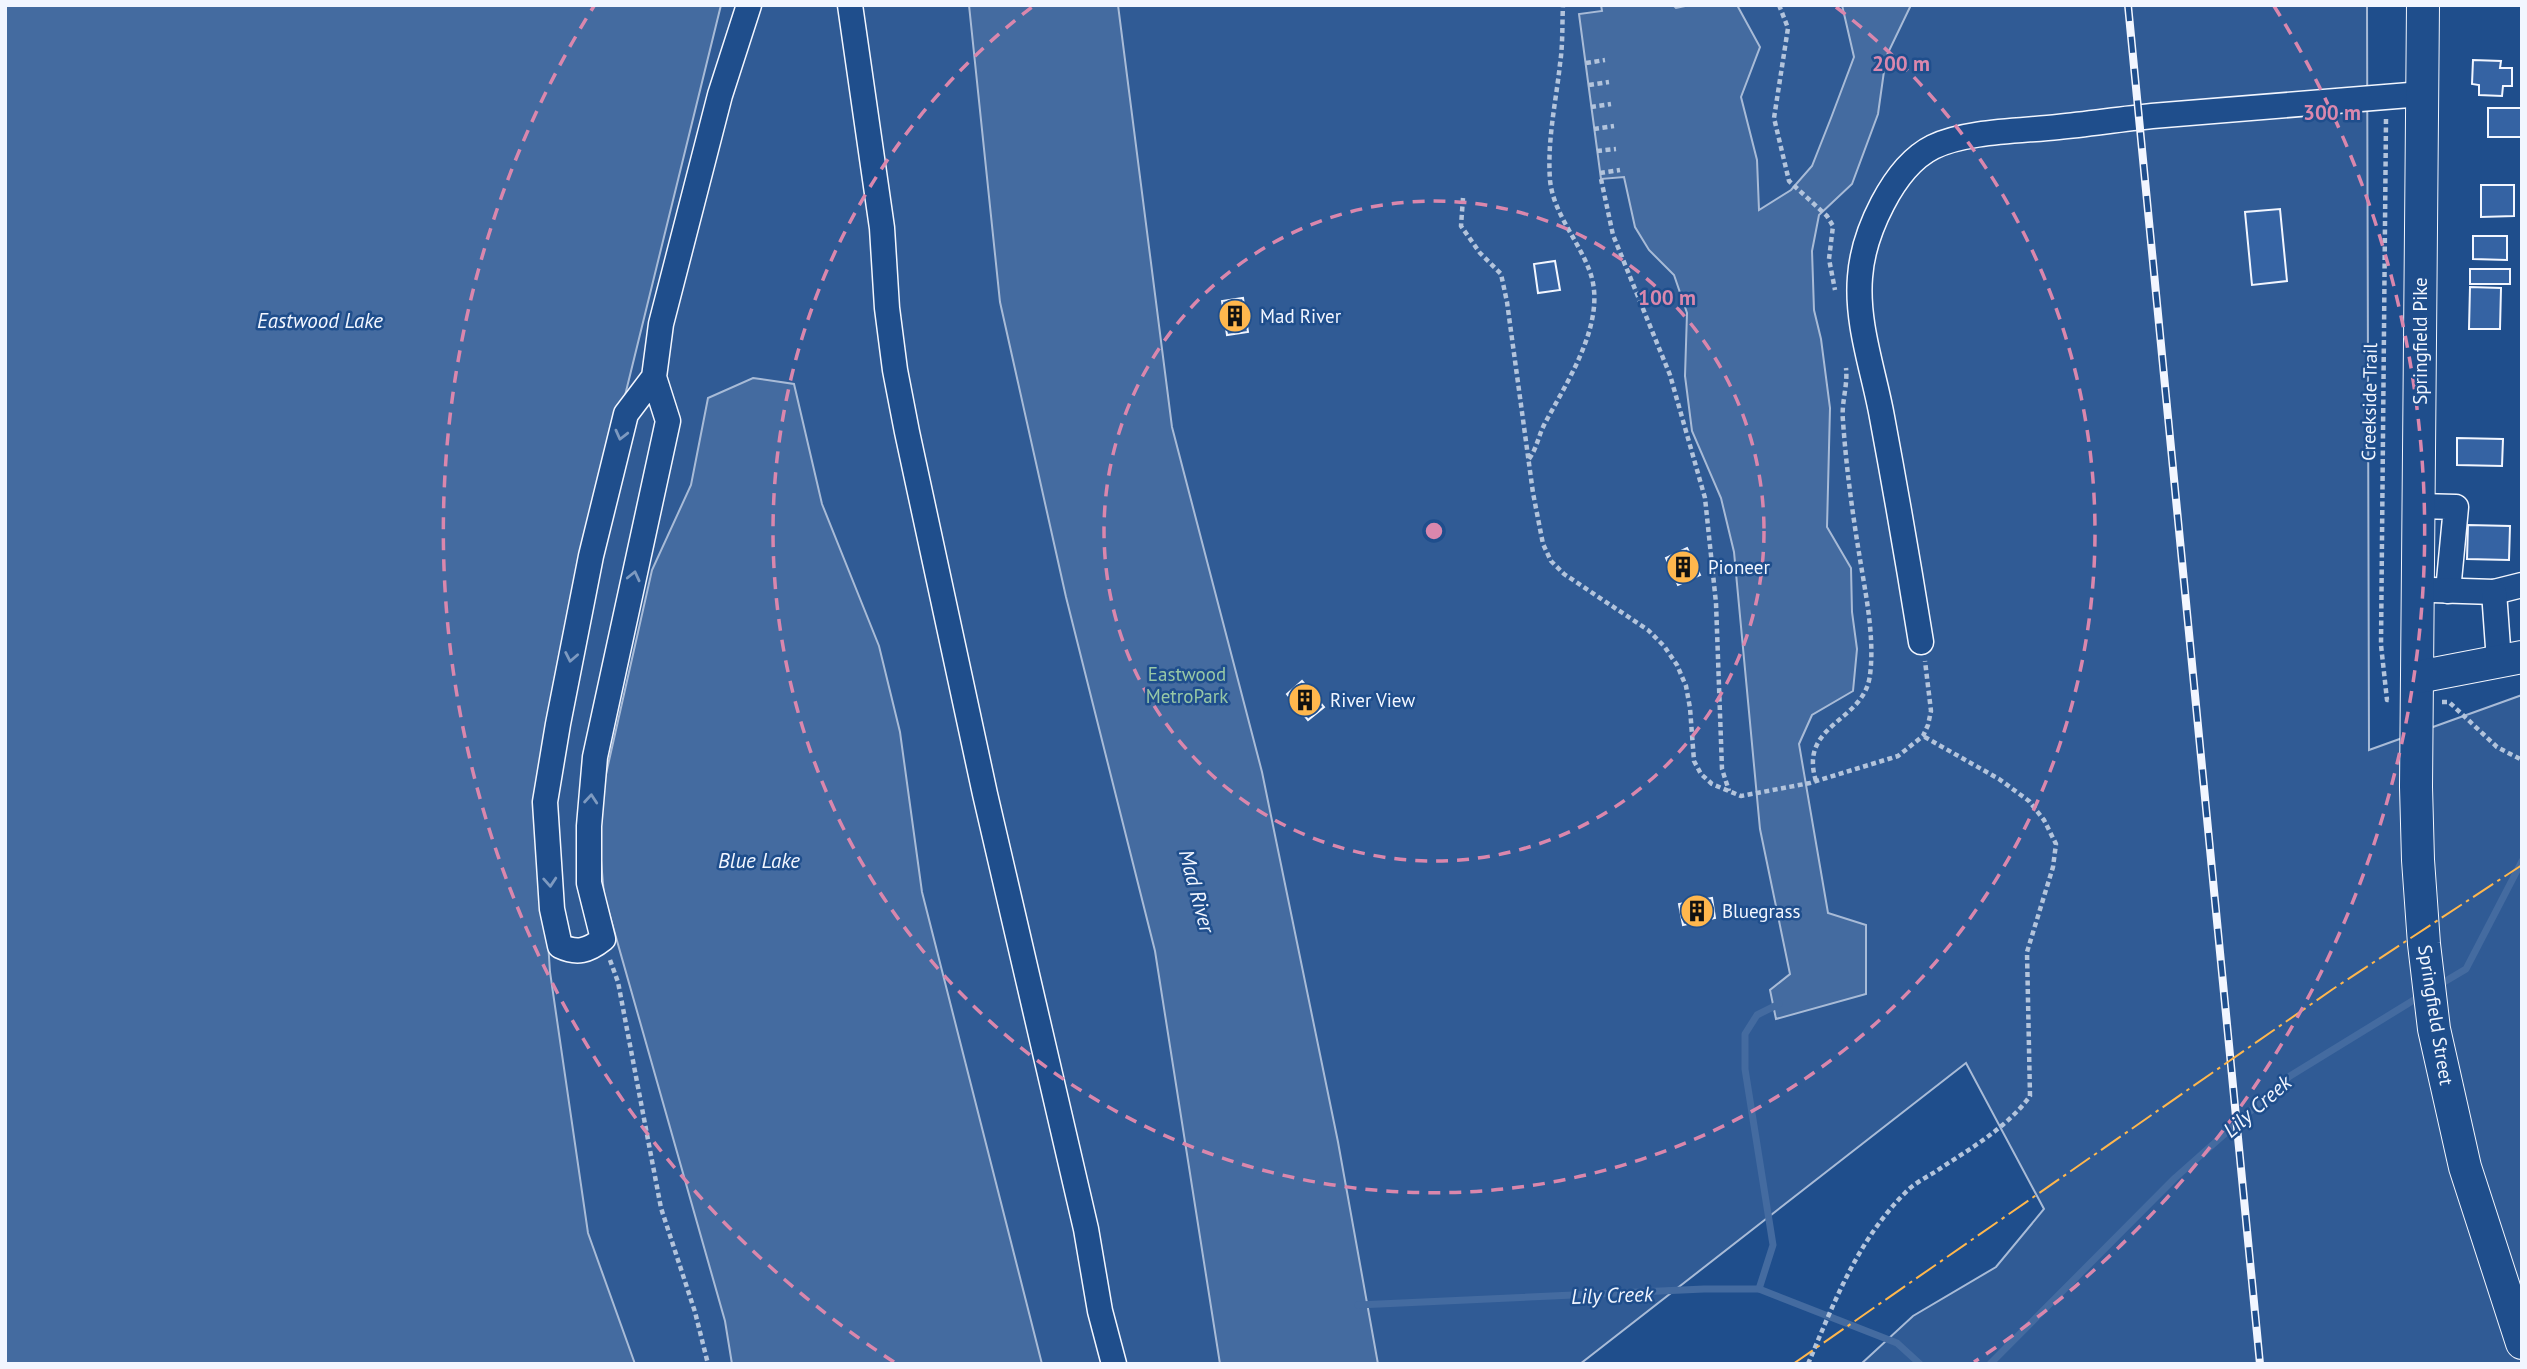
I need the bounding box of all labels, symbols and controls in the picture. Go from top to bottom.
text: 200 m [1872,50,1930,77]
text: 300 m [2303,99,2361,126]
street label: Springfield Pike [2408,277,2432,405]
text: 100 m [1638,284,1696,311]
building icon: Mad River [1216,297,1254,335]
place label: Mad River [1260,304,1342,328]
water label: Eastwood Lake [257,307,383,334]
street label: Creekside Trail [2356,343,2382,461]
one-way arrow [615,428,629,440]
centre of rings [1422,519,1446,543]
building icon: Pioneer [1664,548,1702,586]
place label: Pioneer [1708,555,1770,579]
one-way arrow [626,570,641,582]
one-way arrow [565,651,580,663]
park label: Eastwood MetroPark [1146,662,1228,708]
building icon: River View [1286,681,1324,719]
place label: River View [1330,688,1415,712]
one-way arrow [583,794,598,805]
water label: Mad River [1173,846,1222,938]
water label: Blue Lake [718,847,800,874]
one-way arrow [543,876,558,887]
building icon: Bluegrass [1678,892,1716,930]
place label: Bluegrass [1722,899,1800,923]
street label: Springfield Street [2413,943,2459,1087]
water label: Lily Creek [2217,1068,2298,1143]
water label: Lily Creek [1570,1280,1655,1310]

